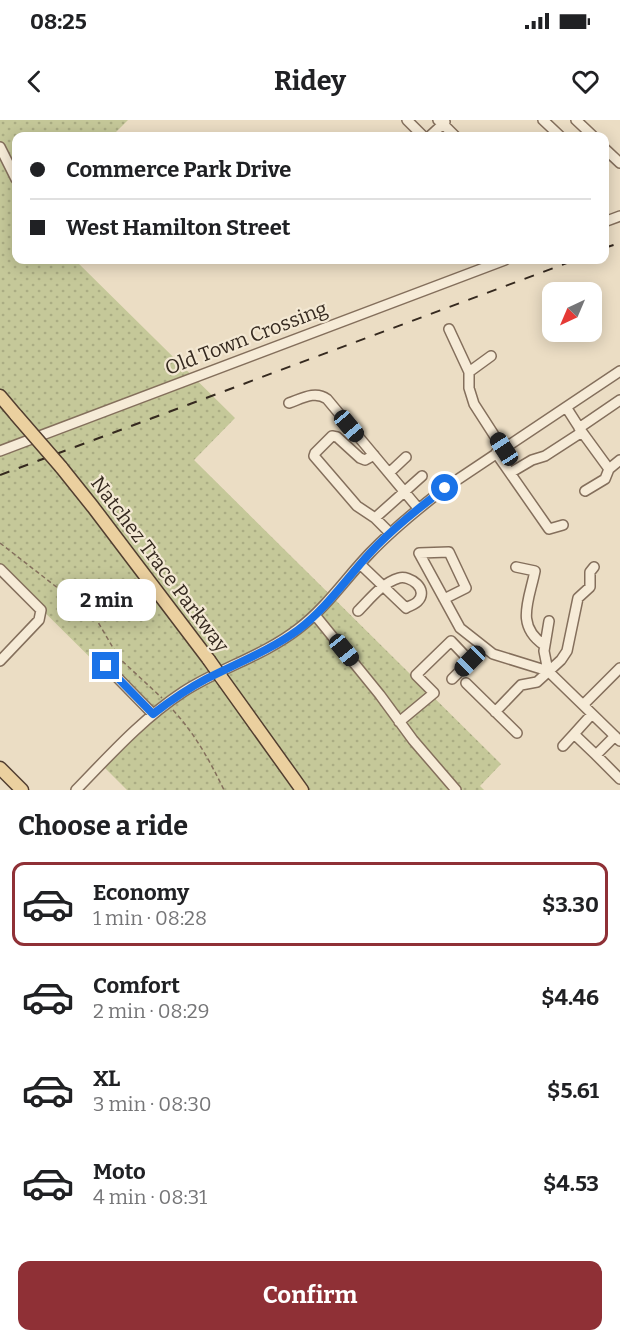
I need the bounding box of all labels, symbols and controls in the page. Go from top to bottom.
text: 08:25 [30,8,87,35]
icon: back [18,65,51,98]
text: Ridey [274,65,346,97]
icon: heart [569,65,602,98]
text: Commerce Park Drive [66,156,291,183]
text: West Hamilton Street [66,214,290,241]
north arrow [542,282,602,342]
map controls [542,282,602,342]
street label: Old Town Crossing [161,296,331,380]
car [331,406,367,446]
car [487,429,521,469]
street label: Natchez Trace Parkway [86,471,234,657]
route start [431,474,458,501]
callout: 2 min [57,579,156,621]
text: 2 min [80,588,133,612]
car [326,630,362,670]
car [451,642,489,680]
route end [92,652,119,679]
text: Choose a ride [18,810,188,842]
icon: car [21,877,75,931]
text: Economy [93,879,189,906]
text: $3.30 [542,891,599,918]
text: 1 min · 08:28 [93,906,207,930]
icon: car [21,970,75,1024]
text: Comfort [93,972,180,999]
text: $4.46 [541,984,599,1011]
text: 2 min · 08:29 [93,999,209,1023]
icon: car [21,1063,75,1117]
text: XL [93,1065,120,1092]
text: $5.61 [547,1077,599,1104]
text: 3 min · 08:30 [93,1092,212,1116]
icon: car [21,1156,75,1210]
text: Moto [93,1158,146,1185]
text: $4.53 [543,1170,599,1197]
text: 4 min · 08:31 [93,1185,207,1209]
button: Confirm [18,1261,602,1330]

